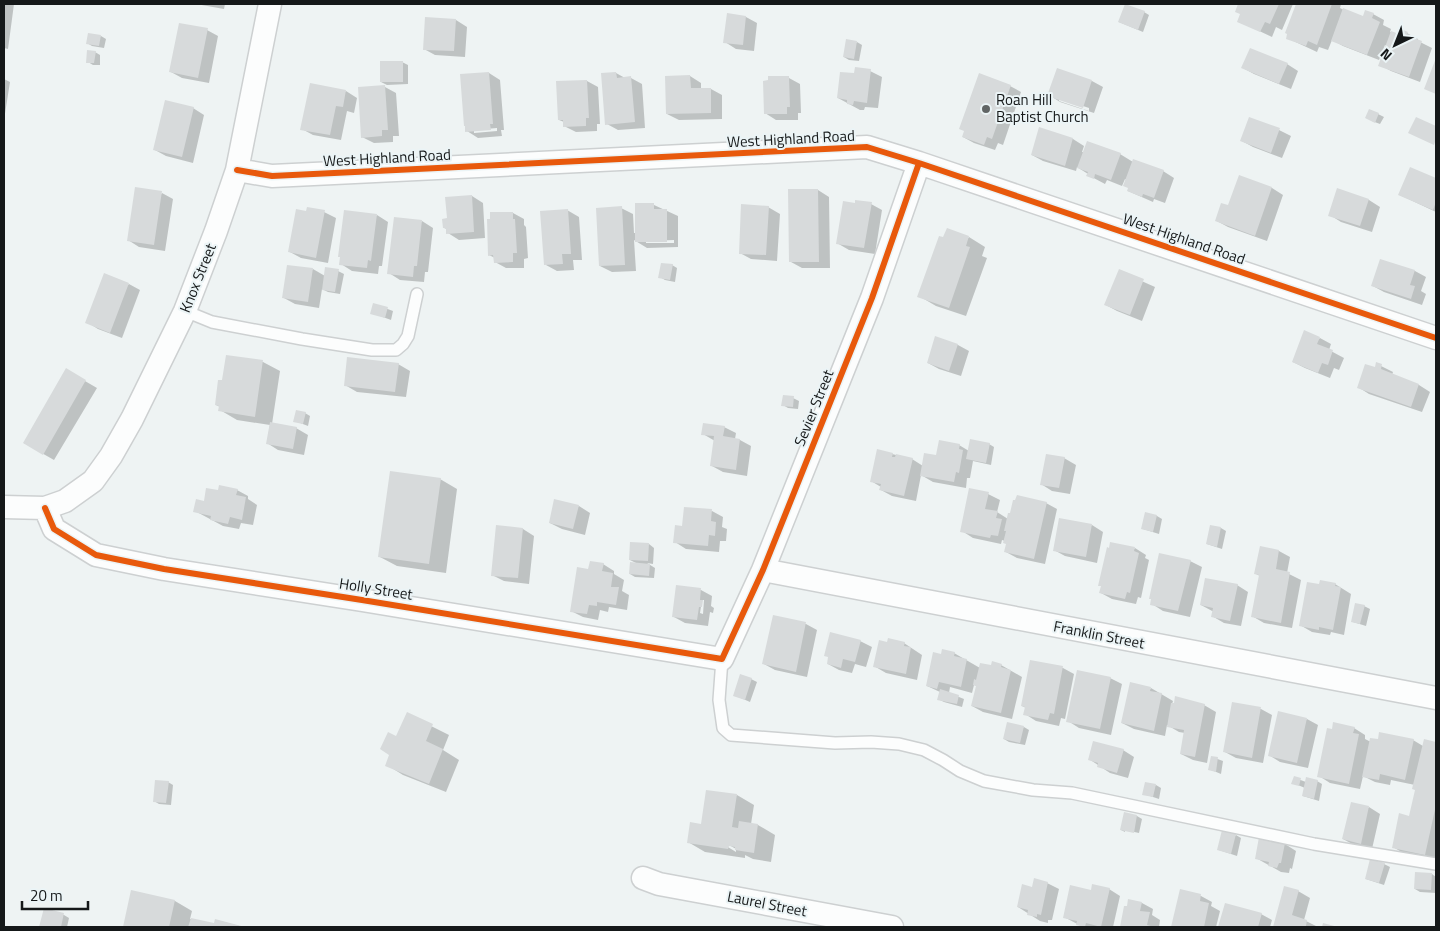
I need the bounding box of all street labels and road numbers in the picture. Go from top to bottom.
street label: West Highland Road [726,124,856,153]
street label: West Highland Road [322,143,452,172]
street label: West Highland Road [1120,207,1248,270]
street label: Knox Street [173,239,222,316]
street label: Sevier Street [788,365,840,450]
street label: Holly Street [338,571,415,606]
street label: Franklin Street [1052,614,1147,655]
street label: Laurel Street [725,885,810,923]

